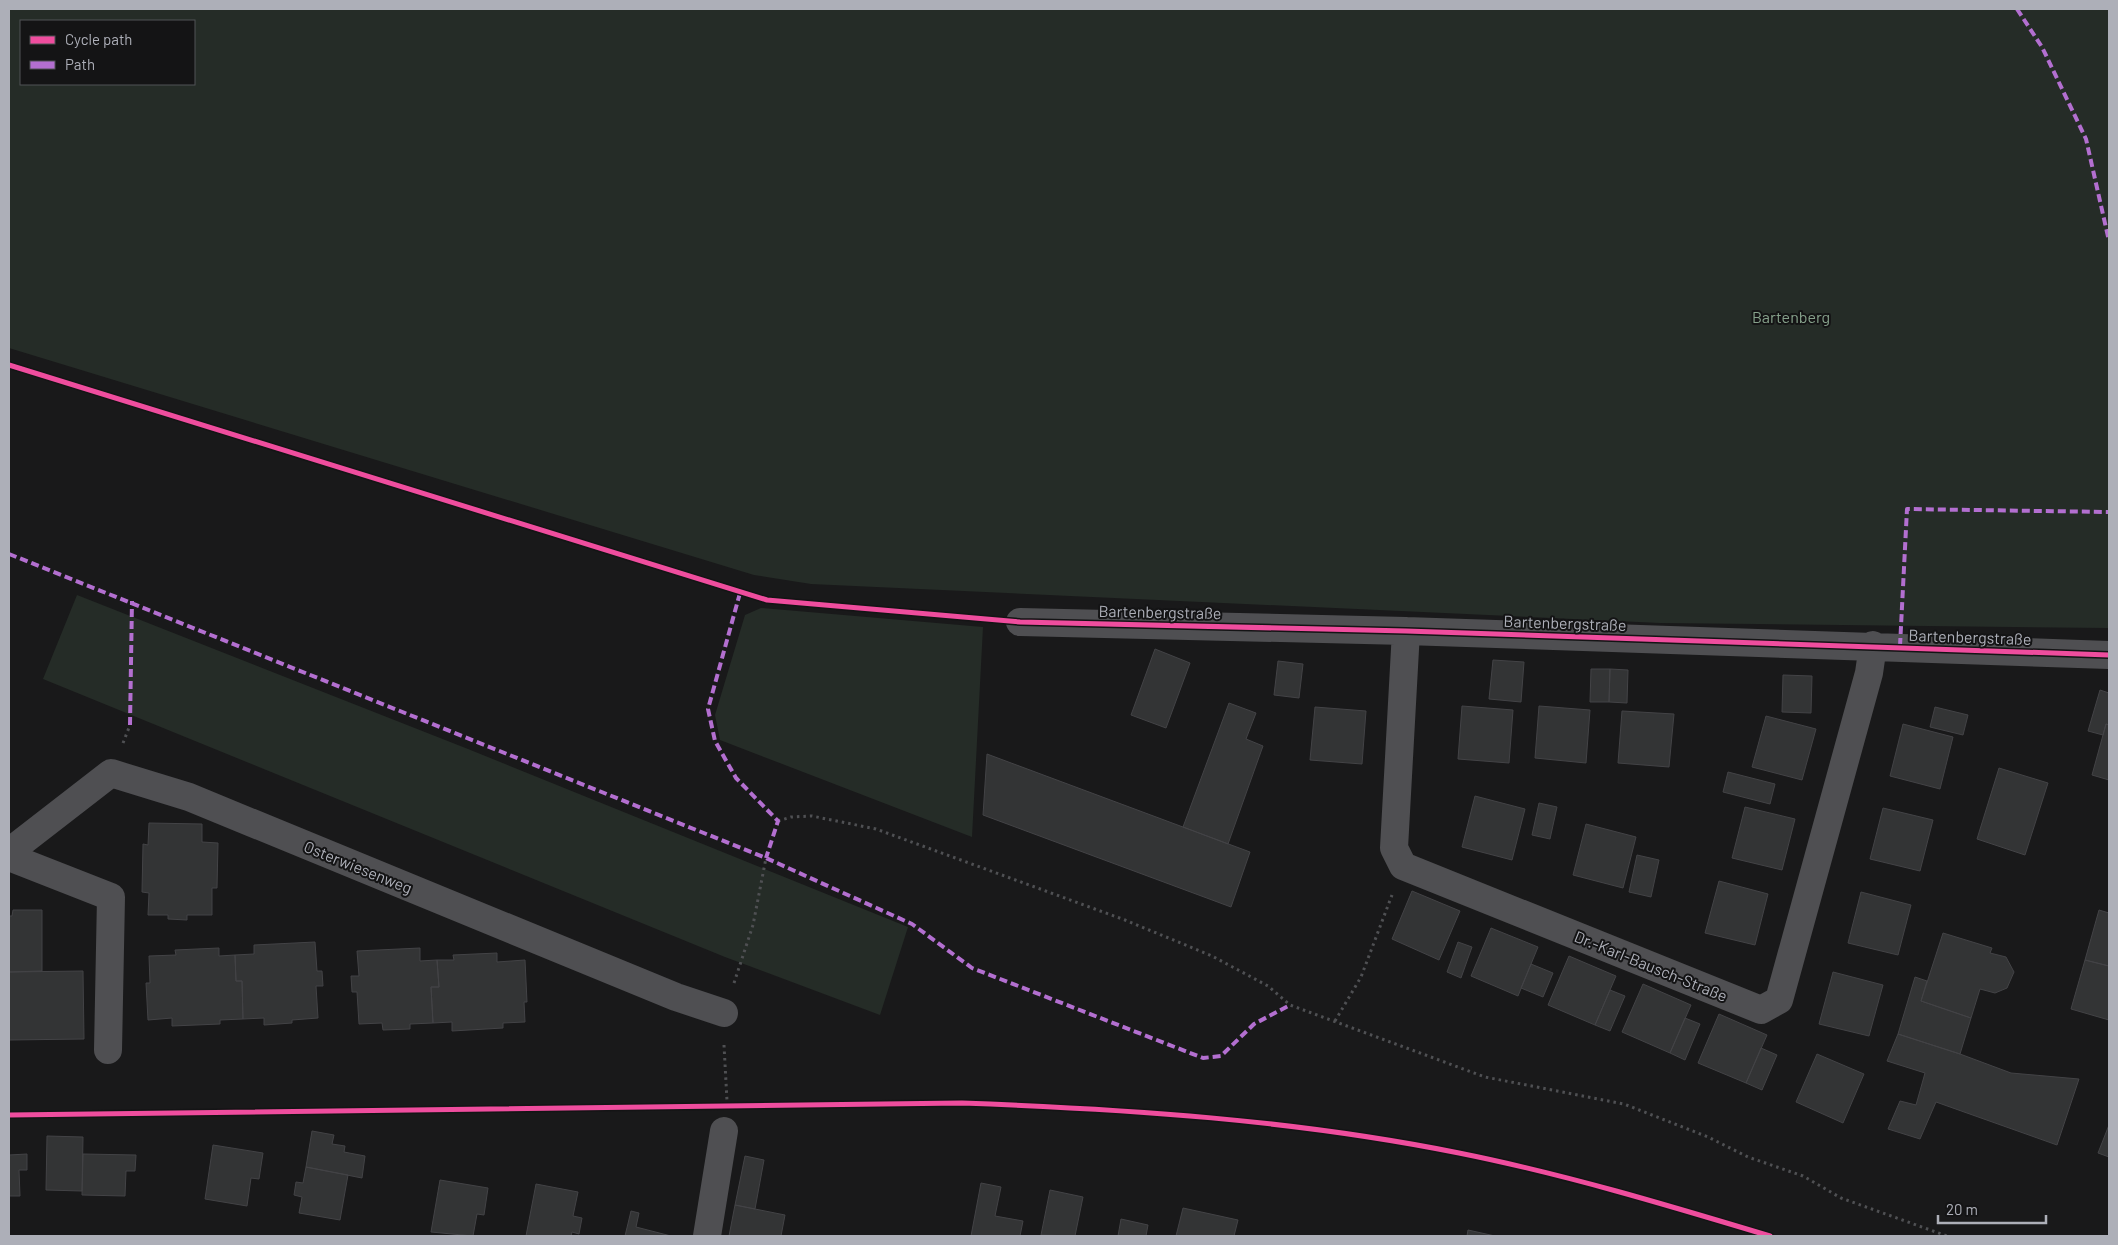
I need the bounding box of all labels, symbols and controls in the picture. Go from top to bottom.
legend [20,20,195,85]
text: Cycle path [65,30,132,48]
text: Path [65,55,95,73]
park label: Bartenberg [1752,307,1830,326]
street label: Bartenbergstraße [1098,601,1222,622]
street label: Bartenbergstraße [1503,611,1627,634]
street label: Bartenbergstraße [1908,625,2032,648]
street label: Osterwiesenweg [301,836,415,897]
street label: Dr.-Karl-Bausch-Straße [1572,926,1731,1005]
scale bar [1938,1192,2046,1224]
text: 20 m [1946,1200,1978,1218]

